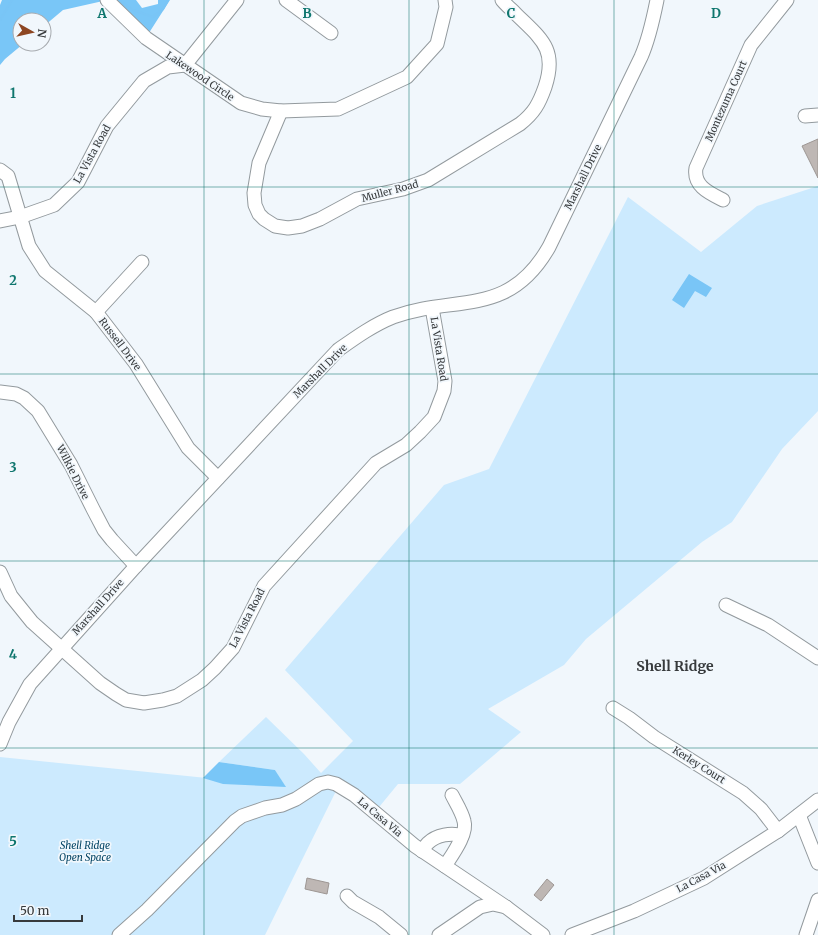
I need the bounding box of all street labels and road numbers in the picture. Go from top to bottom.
street label: Lakewood Circle [163,48,237,104]
street label: Montezuma Court [702,58,750,144]
street label: La Vista Road [71,122,113,186]
street label: Marshall Drive [562,142,604,212]
street label: Muller Road [360,177,420,205]
street label: Russell Drive [96,315,144,373]
street label: La Vista Road [427,316,451,382]
street label: Marshall Drive [290,341,350,401]
street label: Wilkie Drive [53,442,92,501]
street label: Marshall Drive [69,576,127,638]
street label: La Vista Road [226,586,268,650]
street label: Kerley Court [670,744,728,786]
street label: La Casa Via [355,795,405,840]
street label: La Casa Via [674,858,729,895]

